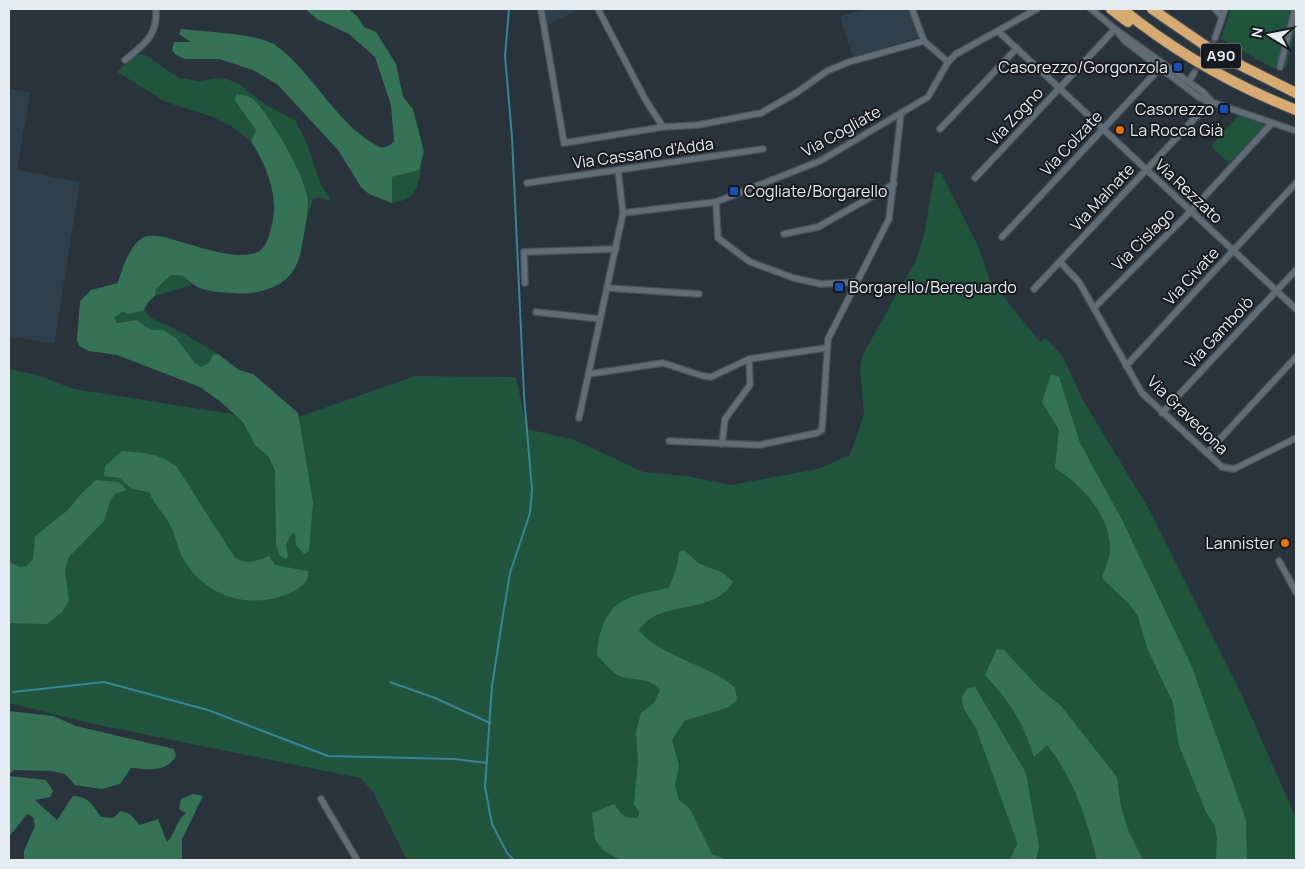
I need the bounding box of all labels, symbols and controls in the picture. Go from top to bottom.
north arrow [1245,10,1295,60]
text: N [1246,26,1267,39]
road number: A90 [1201,44,1241,68]
place label: Casorezzo/Gorgonzola [998,56,1168,78]
marker: Casorezzo/Gorgonzola [1172,61,1184,73]
street label: Via Zogno [982,82,1048,150]
place label: Casorezzo [1135,98,1214,120]
street label: Via Cogliate [797,100,885,162]
marker: Casorezzo [1218,103,1230,115]
street label: Via Colzate [1035,105,1107,181]
place label: La Rocca Già [1130,119,1223,141]
marker: La Rocca Già [1114,124,1126,136]
street label: Via Cassano d'Adda [571,132,715,174]
street label: Via Rezzato [1150,154,1228,228]
street label: Via Malnate [1065,158,1139,236]
place label: Cogliate/Borgarello [744,180,887,202]
marker: Cogliate/Borgarello [728,185,740,197]
street label: Via Cislago [1107,203,1179,275]
street label: Via Civate [1158,242,1224,310]
place label: Borgarello/Bereguardo [849,276,1017,298]
marker: Borgarello/Bereguardo [833,281,845,293]
street label: Via Gambolò [1180,291,1258,373]
street label: Via Gravedona [1143,371,1233,459]
place label: Lannister [1206,532,1275,554]
marker: Lannister [1279,537,1291,549]

